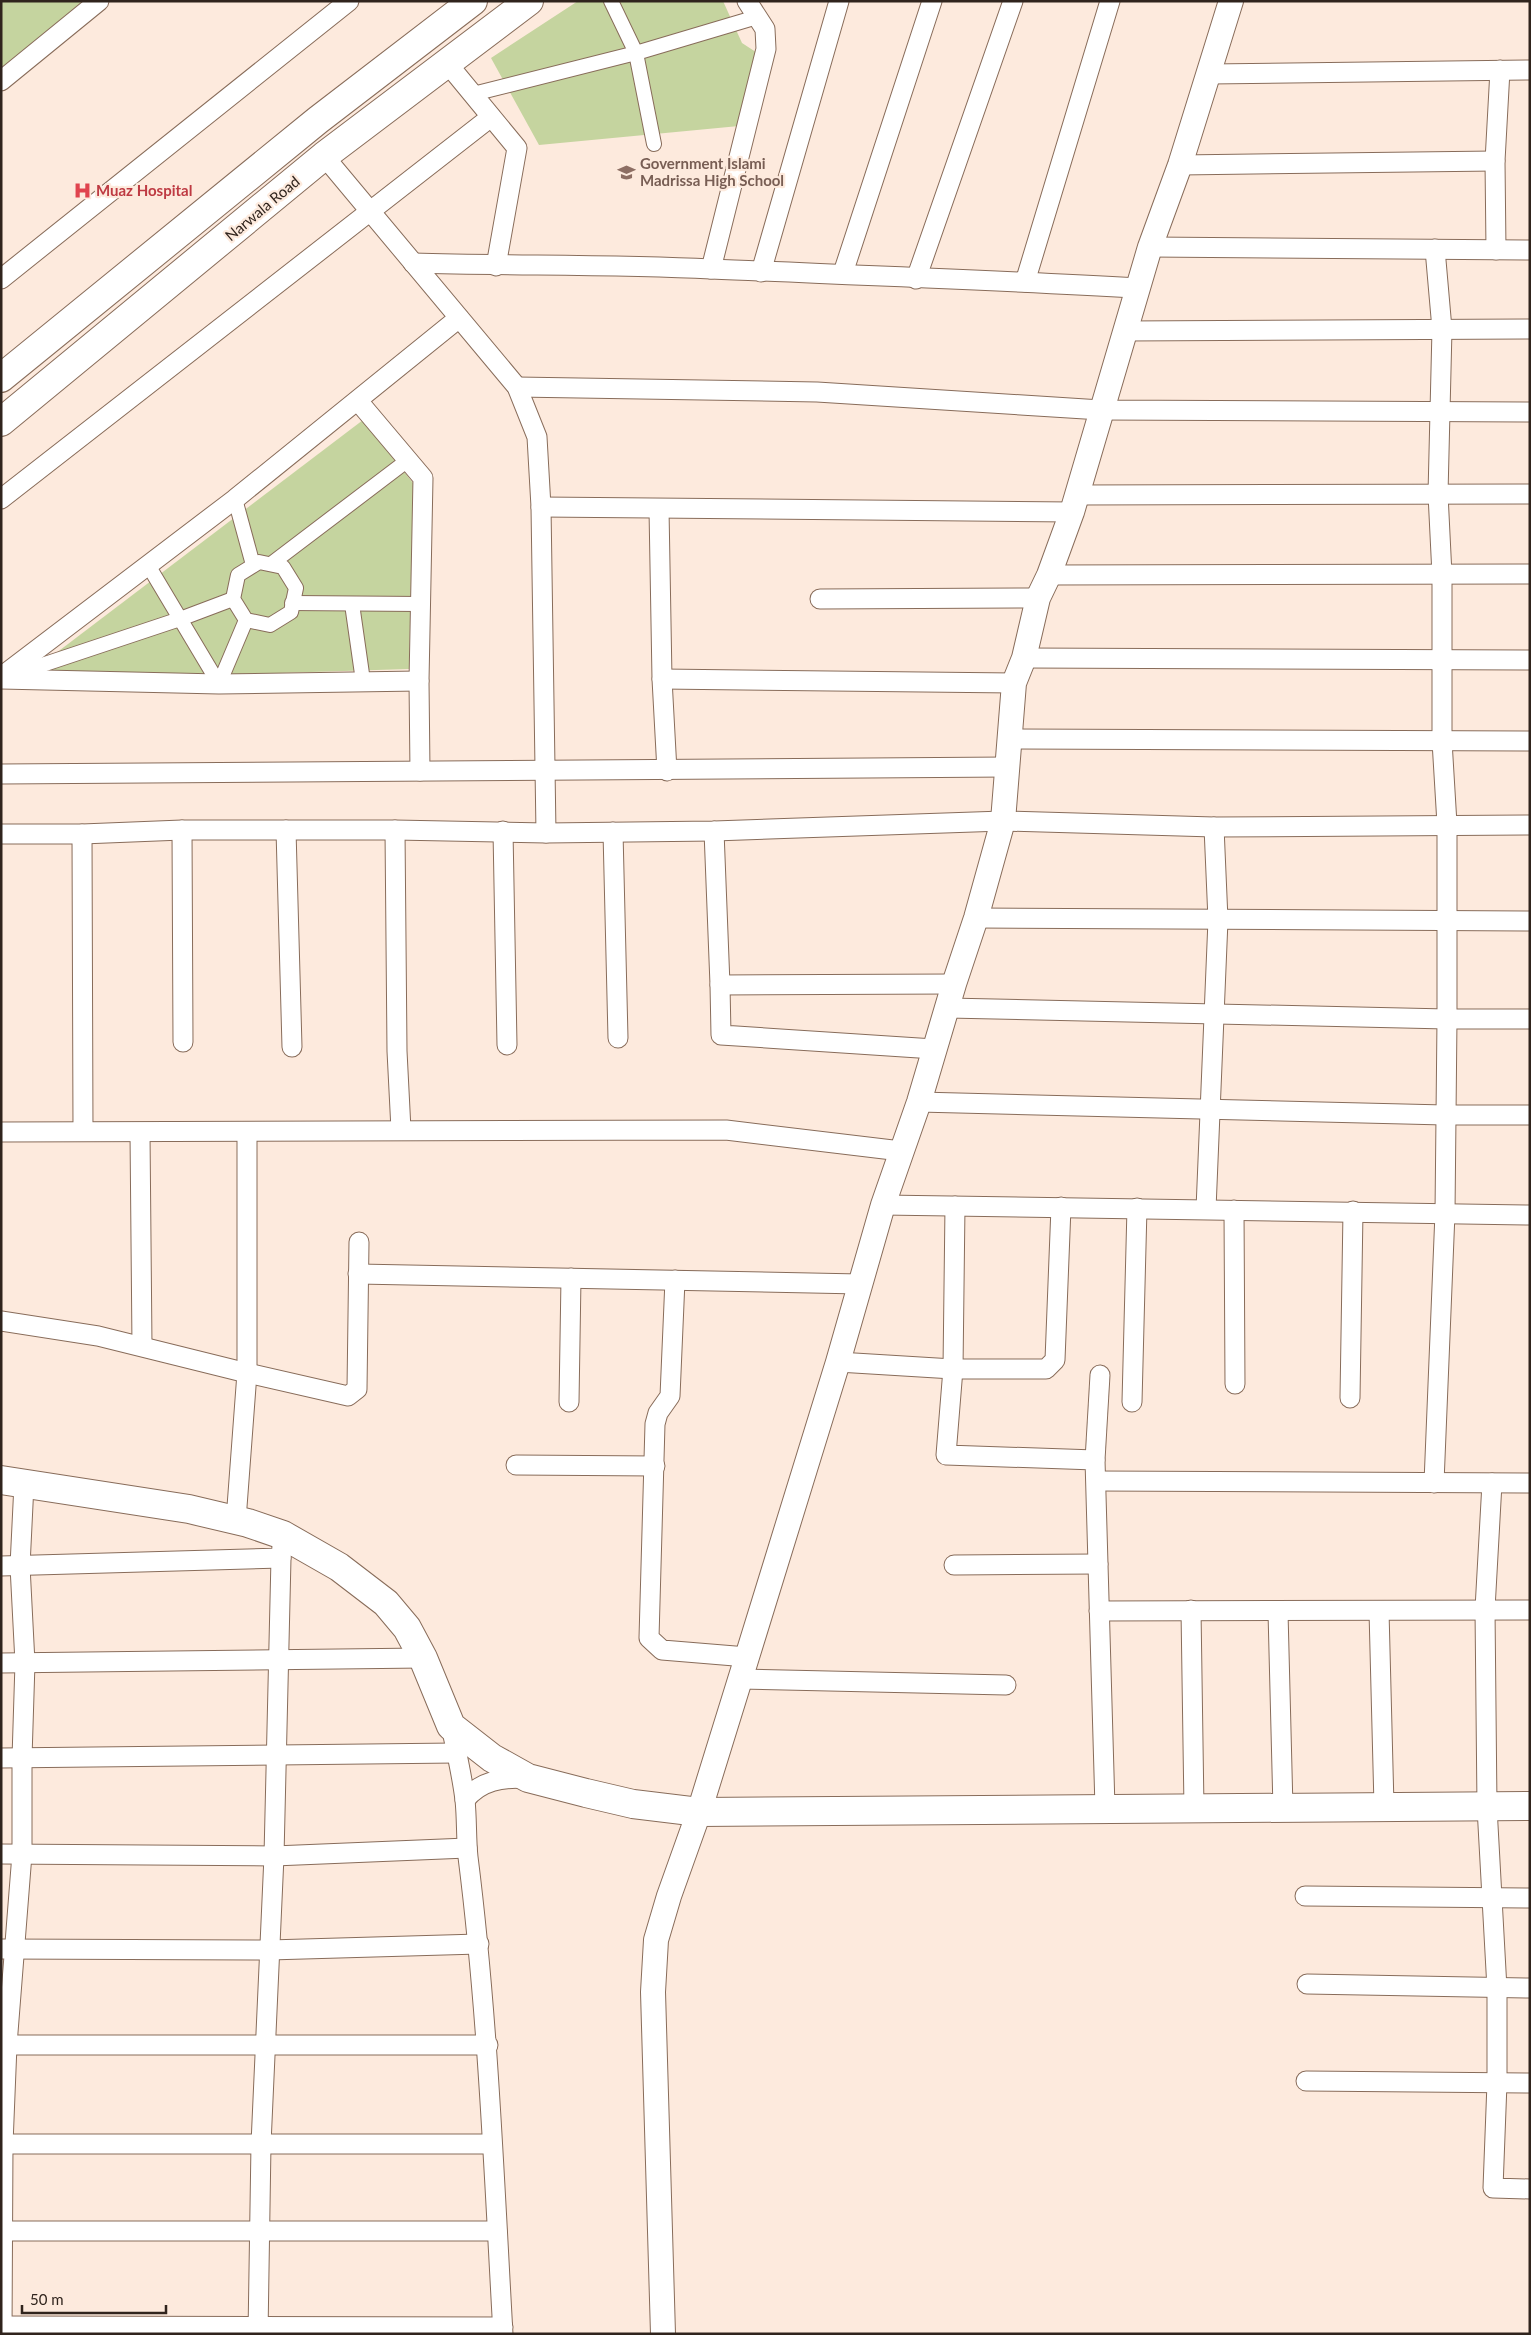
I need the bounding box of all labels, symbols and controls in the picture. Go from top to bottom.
place label: Government Islami Madrissa High School [640,154,784,189]
school or university icon: Government Islami Madrissa High School [616,162,636,182]
street label: Narwala Road [221,172,303,244]
hospital icon: Muaz Hospital [72,180,92,200]
place label: Muaz Hospital [96,181,192,199]
scale bar [22,2282,166,2314]
text: 50 m [30,2290,64,2308]

